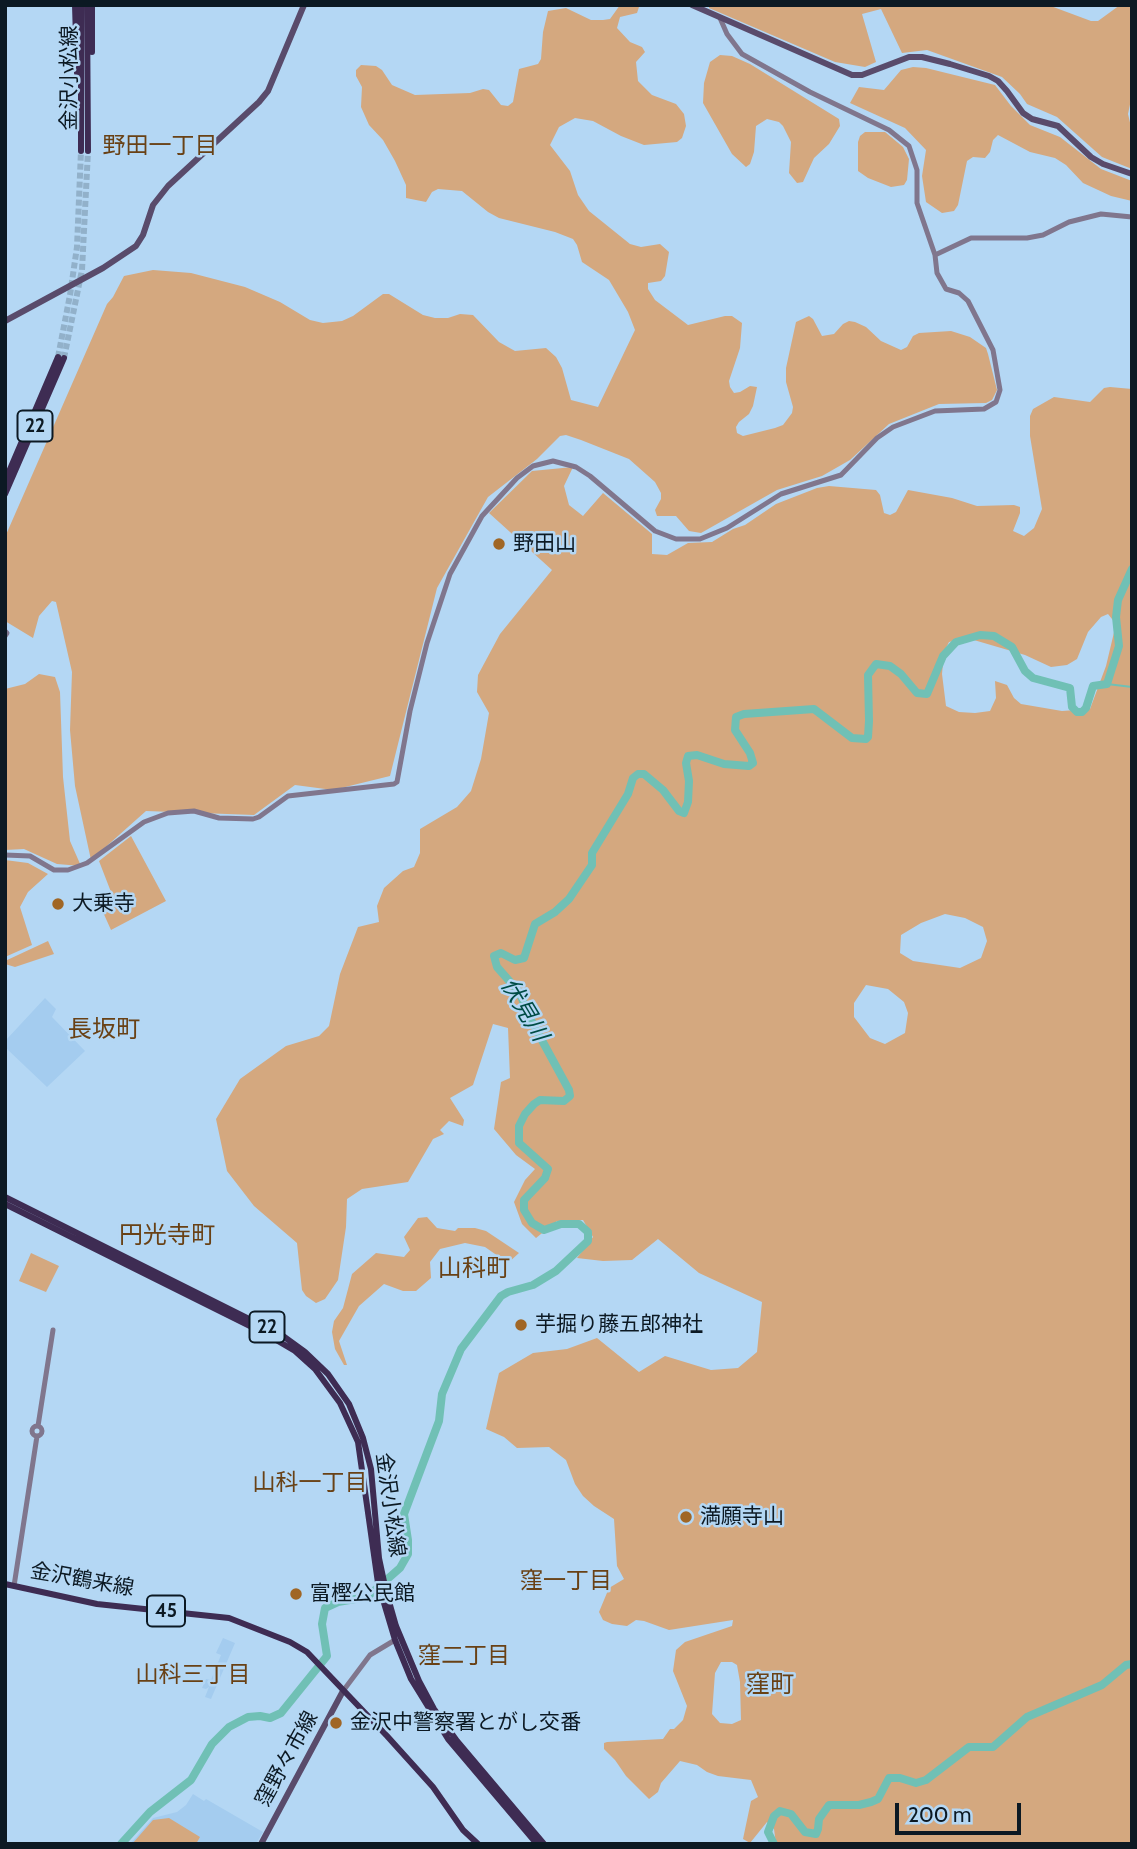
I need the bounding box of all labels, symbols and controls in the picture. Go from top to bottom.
street label: 金沢小松線 [57,26,83,130]
district label: 野田一丁目 [103,132,217,160]
road number: 22 [18,410,52,442]
place label: 野田山 [513,531,576,557]
marker: 野田山 [491,536,507,552]
place label: 大乗寺 [72,891,135,917]
marker: 大乗寺 [50,896,66,912]
water label: 伏見川 [494,973,554,1047]
district label: 長坂町 [68,1016,140,1044]
district label: 円光寺町 [119,1222,215,1250]
district label: 山科町 [438,1255,510,1283]
road number: 22 [250,1312,284,1343]
place label: 芋掘り藤五郎神社 [535,1312,703,1338]
marker: 芋掘り藤五郎神社 [513,1317,529,1333]
street label: 金沢小松線 [370,1451,410,1559]
district label: 山科一丁目 [253,1469,367,1497]
place label: 満願寺山 [700,1504,784,1530]
marker: 満願寺山 [678,1509,694,1525]
street label: 金沢鶴来線 [28,1558,136,1602]
district label: 窪一丁目 [520,1567,612,1595]
place label: 富樫公民館 [310,1581,415,1607]
marker: 富樫公民館 [288,1586,304,1602]
road number: 45 [147,1596,185,1626]
district label: 窪二丁目 [418,1642,510,1670]
district label: 山科三丁目 [136,1661,250,1689]
district label: 窪町 [746,1671,794,1699]
street label: 窪野々市線 [251,1707,323,1811]
place label: 金沢中警察署とがし交番 [350,1710,581,1736]
marker: 金沢中警察署とがし交番 [328,1715,344,1731]
scale bar [899,1790,1025,1834]
text: 200 m [908,1802,971,1827]

